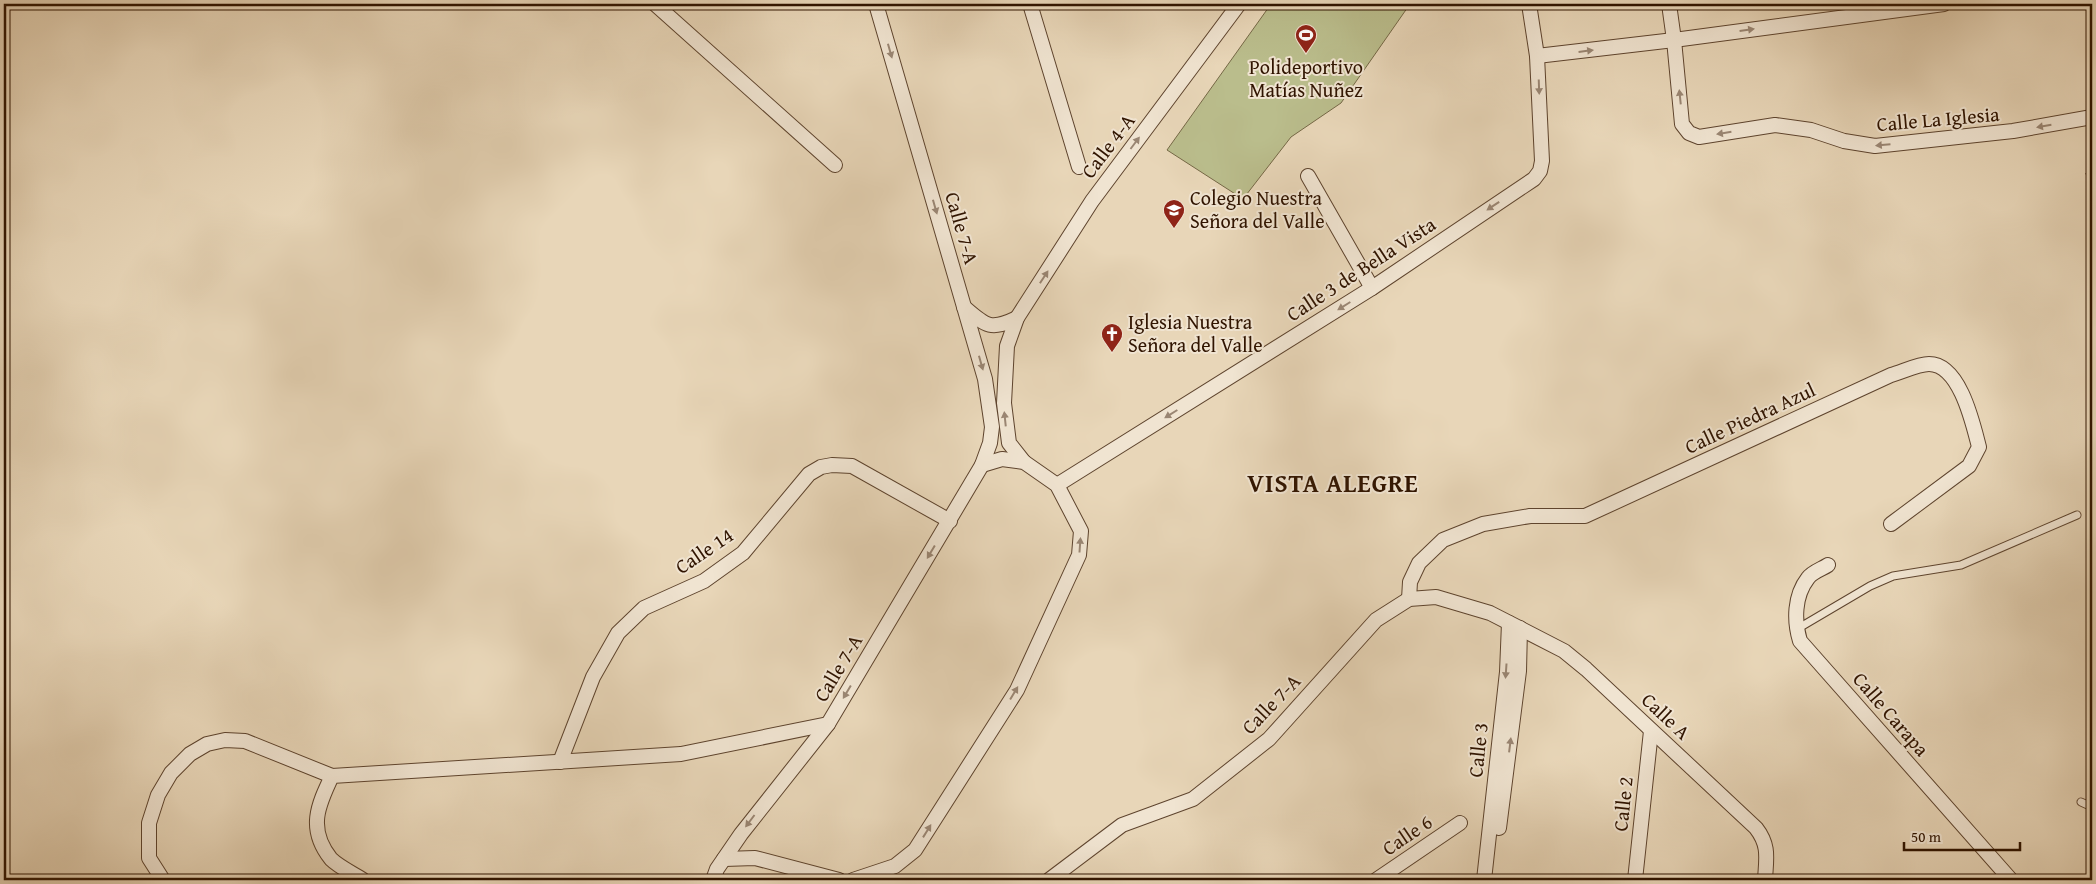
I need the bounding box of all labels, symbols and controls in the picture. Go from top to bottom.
sports icon: Polideportivo Matías Nuñez [1294,23,1318,54]
one-way arrow [1739,26,1755,34]
one-way arrow [886,43,894,58]
one-way arrow [1578,47,1594,55]
place label: Polideportivo Matías Nuñez [1249,52,1363,104]
one-way arrow [1535,79,1543,95]
one-way arrow [1676,89,1684,105]
street label: Calle La Iglesia [1875,99,2001,138]
street label: Calle 4-A [1074,107,1141,184]
one-way arrow [2036,122,2052,130]
one-way arrow [1716,129,1732,137]
one-way arrow [1130,136,1140,150]
one-way arrow [1875,142,1891,150]
place label: Colegio Nuestra Señora del Valle [1190,183,1325,235]
street label: Calle 7-A [938,188,987,267]
school or university icon: Colegio Nuestra Señora del Valle [1162,198,1186,229]
one-way arrow [932,199,940,214]
one-way arrow [1487,202,1500,211]
street label: Calle 3 de Bella Vista [1280,209,1442,328]
one-way arrow [1039,270,1048,283]
one-way arrow [1337,302,1350,311]
place label: Iglesia Nuestra Señora del Valle [1128,307,1263,359]
church icon: Iglesia Nuestra Señora del Valle [1100,322,1124,353]
one-way arrow [977,355,985,370]
street label: Calle Piedra Azul [1680,374,1820,460]
one-way arrow [1165,409,1178,418]
one-way arrow [1001,411,1009,427]
district label: VISTA ALEGRE [1247,465,1419,501]
street label: Calle 14 [669,520,739,581]
one-way arrow [1076,537,1084,553]
one-way arrow [927,546,936,559]
street label: Calle 7-A [806,629,869,707]
one-way arrow [1502,664,1510,680]
street label: Calle Carapa [1847,665,1937,763]
street label: Calle 7-A [1235,667,1307,740]
one-way arrow [843,685,852,698]
street label: Calle A [1635,685,1697,746]
one-way arrow [1010,687,1019,700]
street label: Calle 3 [1460,721,1495,779]
one-way arrow [1506,737,1514,753]
street label: Calle 2 [1605,775,1640,833]
street label: Calle 6 [1376,807,1438,862]
one-way arrow [745,814,755,828]
scale bar [1904,819,2020,851]
one-way arrow [923,824,932,837]
text: 50 m [1911,826,1942,847]

